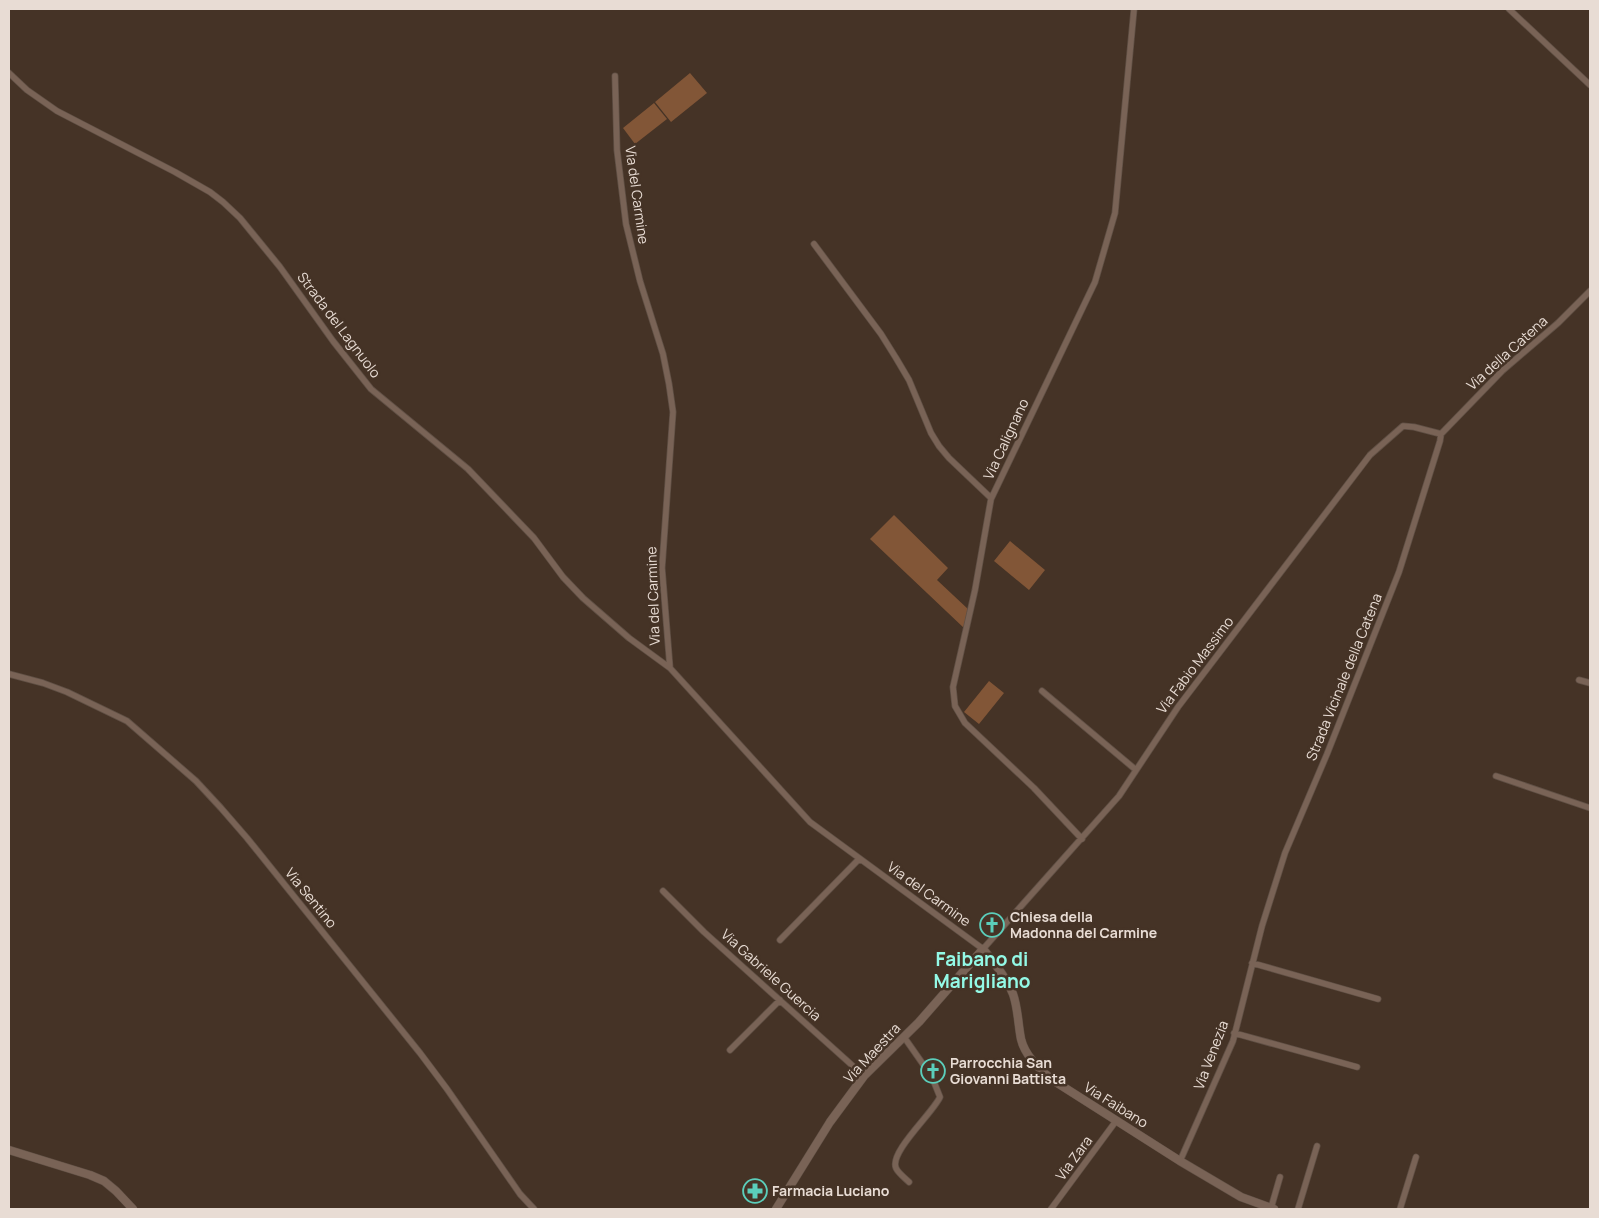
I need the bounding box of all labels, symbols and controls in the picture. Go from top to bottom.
street label: Via del Carmine [621,145,654,245]
street label: Strada del Lagnuolo [293,268,385,381]
street label: Via della Catena [1462,311,1551,394]
street label: Via Calignano [978,395,1033,482]
street label: Via del Carmine [641,546,664,646]
street label: Strada Vicinale della Catena [1301,590,1386,763]
street label: Via Fabio Massimo [1152,612,1237,717]
street label: Via del Carmine [884,857,975,930]
street label: Via Sentino [281,864,342,932]
place label: Chiesa della Madonna del Carmine [1010,907,1157,942]
church icon: Chiesa della Madonna del Carmine [979,912,1005,938]
street label: Via Gabriele Guercia [717,925,825,1025]
district label: Faibano di Marigliano [934,946,1030,994]
street label: Via Venezia [1189,1018,1232,1092]
street label: Via Maestra [839,1019,904,1087]
place label: Parrocchia San Giovanni Battista [950,1053,1066,1088]
church icon: Parrocchia San Giovanni Battista [920,1058,946,1084]
street label: Via Faibano [1081,1077,1152,1132]
street label: Via Zara [1051,1132,1096,1184]
pharmacy icon: Farmacia Luciano [742,1178,768,1204]
place label: Farmacia Luciano [772,1181,890,1200]

